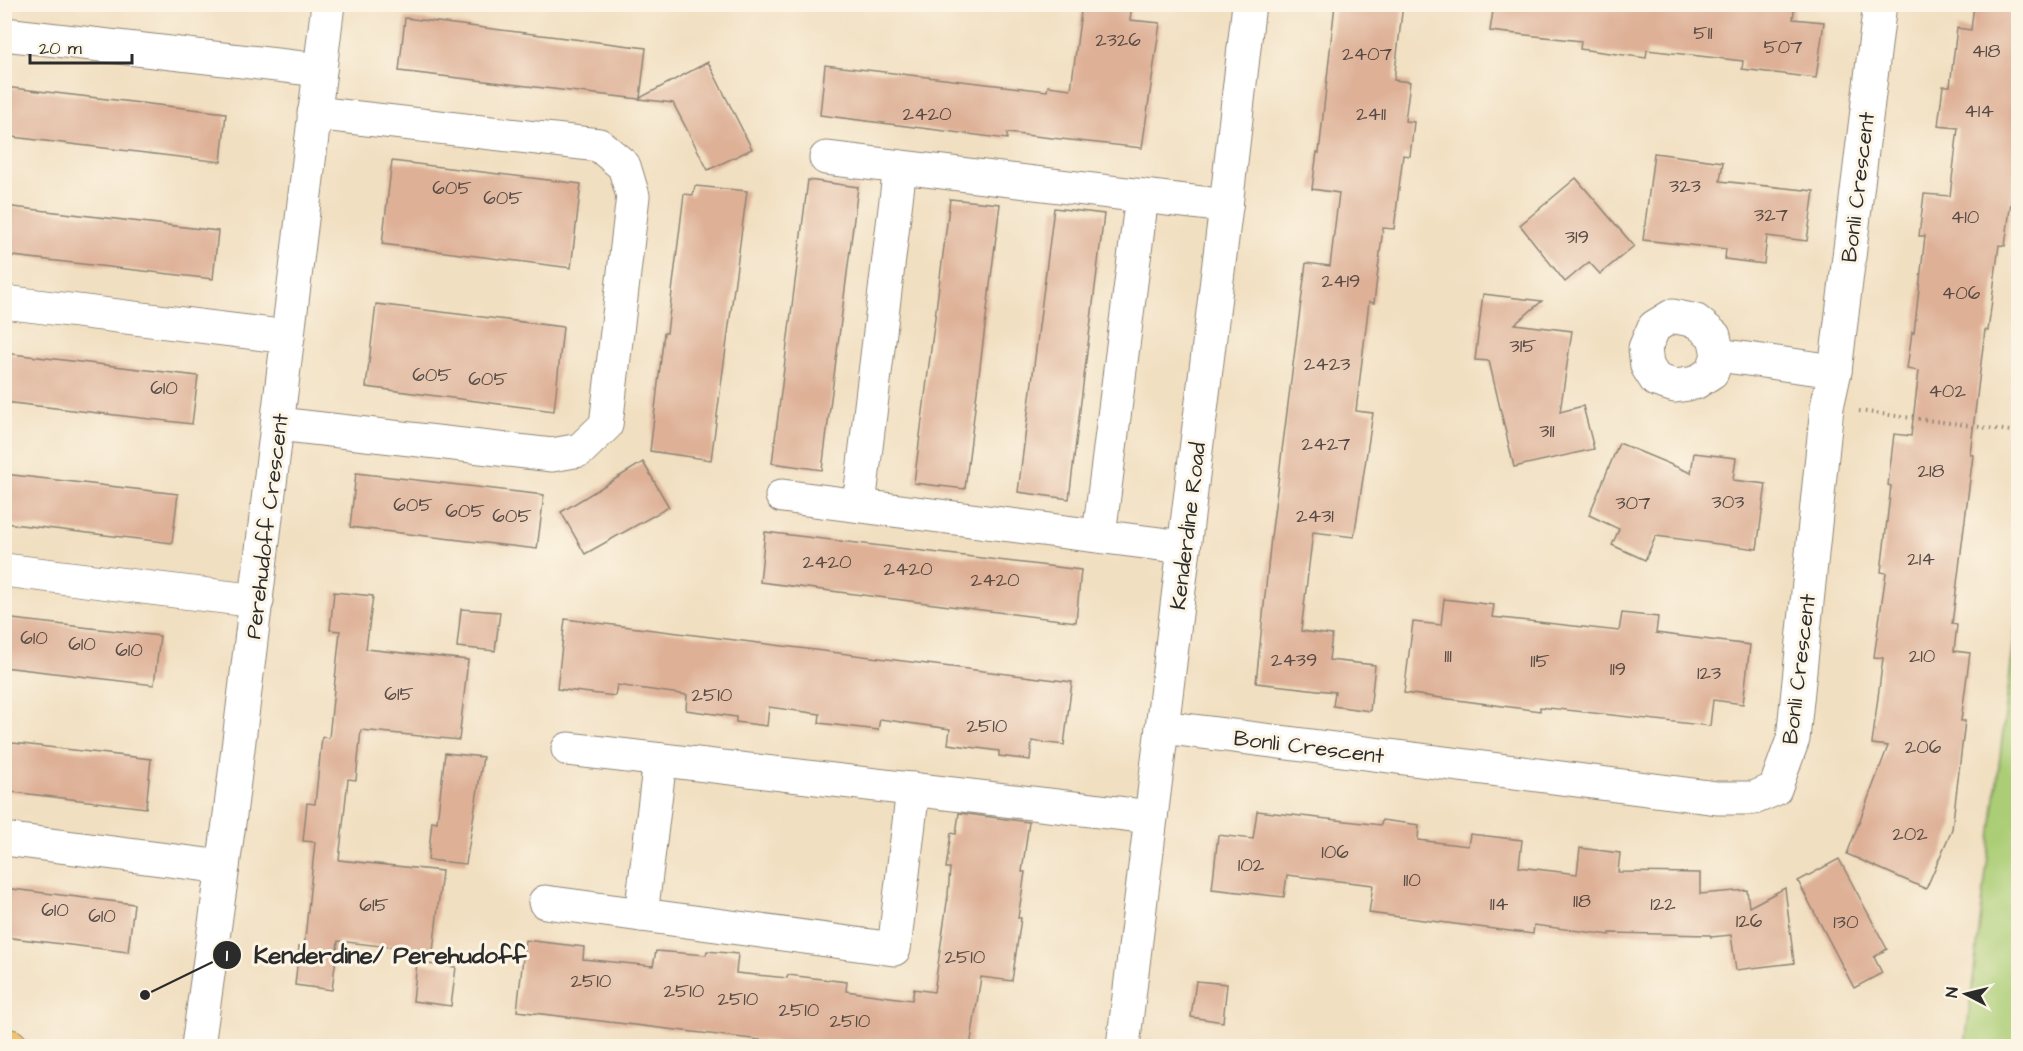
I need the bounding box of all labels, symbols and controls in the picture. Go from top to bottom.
house number: 511 [1693,19,1713,47]
house number: 2326 [1095,26,1141,54]
scale bar [30,27,132,65]
house number: 507 [1763,33,1803,61]
text: 20 m [39,36,82,61]
house number: 418 [1971,37,2001,65]
house number: 2407 [1342,40,1392,68]
house number: 414 [1964,97,1994,125]
house number: 2420 [902,100,952,128]
house number: 2411 [1356,100,1387,128]
street label: Bonli Crescent [1834,110,1883,264]
house number: 323 [1669,172,1701,200]
house number: 605 [432,174,472,202]
house number: 605 [483,184,523,212]
house number: 327 [1754,201,1788,229]
house number: 410 [1951,203,1980,231]
house number: 319 [1565,223,1589,251]
house number: 2419 [1321,267,1361,295]
house number: 406 [1942,279,1981,307]
house number: 315 [1510,332,1536,360]
house number: 2423 [1304,350,1350,378]
house number: 605 [412,361,452,389]
house number: 605 [468,365,508,393]
house number: 610 [150,374,178,402]
house number: 402 [1928,377,1966,405]
street label: Perehudoff Crescent [238,412,297,641]
house number: 311 [1539,417,1555,445]
house number: 2427 [1302,430,1350,458]
street label: Kenderdine Road [1163,441,1214,612]
house number: 218 [1918,457,1945,485]
house number: 303 [1712,488,1744,516]
house number: 307 [1615,489,1651,517]
house number: 605 [393,491,433,519]
house number: 605 [445,497,485,525]
house number: 605 [492,502,532,530]
house number: 2431 [1296,502,1334,530]
house number: 214 [1907,545,1935,573]
house number: 2420 [802,548,852,576]
house number: 2420 [883,555,933,583]
house number: 2420 [970,566,1020,594]
street label: Bonli Crescent [1775,592,1824,746]
house number: 610 [20,624,48,652]
house number: 610 [68,630,96,658]
house number: 610 [115,636,143,664]
house number: 111 [1444,642,1452,670]
house number: 210 [1909,642,1936,670]
house number: 2439 [1271,646,1317,674]
house number: 115 [1530,647,1550,675]
house number: 119 [1610,655,1626,683]
house number: 123 [1697,659,1721,687]
house number: 615 [384,680,414,708]
house number: 2510 [692,681,733,709]
house number: 2510 [967,712,1008,740]
street label: Bonli Crescent [1232,723,1386,772]
house number: 206 [1905,733,1942,761]
house number: 202 [1892,820,1928,848]
house number: 106 [1321,838,1349,866]
house number: 102 [1238,851,1265,879]
house number: 110 [1403,866,1421,894]
house number: 118 [1573,887,1591,915]
house number: 114 [1490,890,1509,918]
house number: 122 [1650,890,1676,918]
house number: 615 [359,891,389,919]
house number: 610 [41,896,69,924]
house number: 610 [88,902,116,930]
house number: 126 [1736,907,1763,935]
house number: 130 [1833,908,1859,936]
callout: Kenderdine/ Perehudoff [212,934,539,976]
text: Kenderdine/ Perehudoff [254,939,527,973]
text: 1 [226,943,229,968]
house number: 2510 [945,943,986,971]
north arrow [1936,964,1996,1024]
house number: 2510 [571,967,612,995]
house number: 2510 [664,977,705,1005]
house number: 2510 [718,985,759,1013]
text: N [1941,986,1964,999]
house number: 2510 [779,996,820,1024]
house number: 2510 [830,1007,871,1035]

